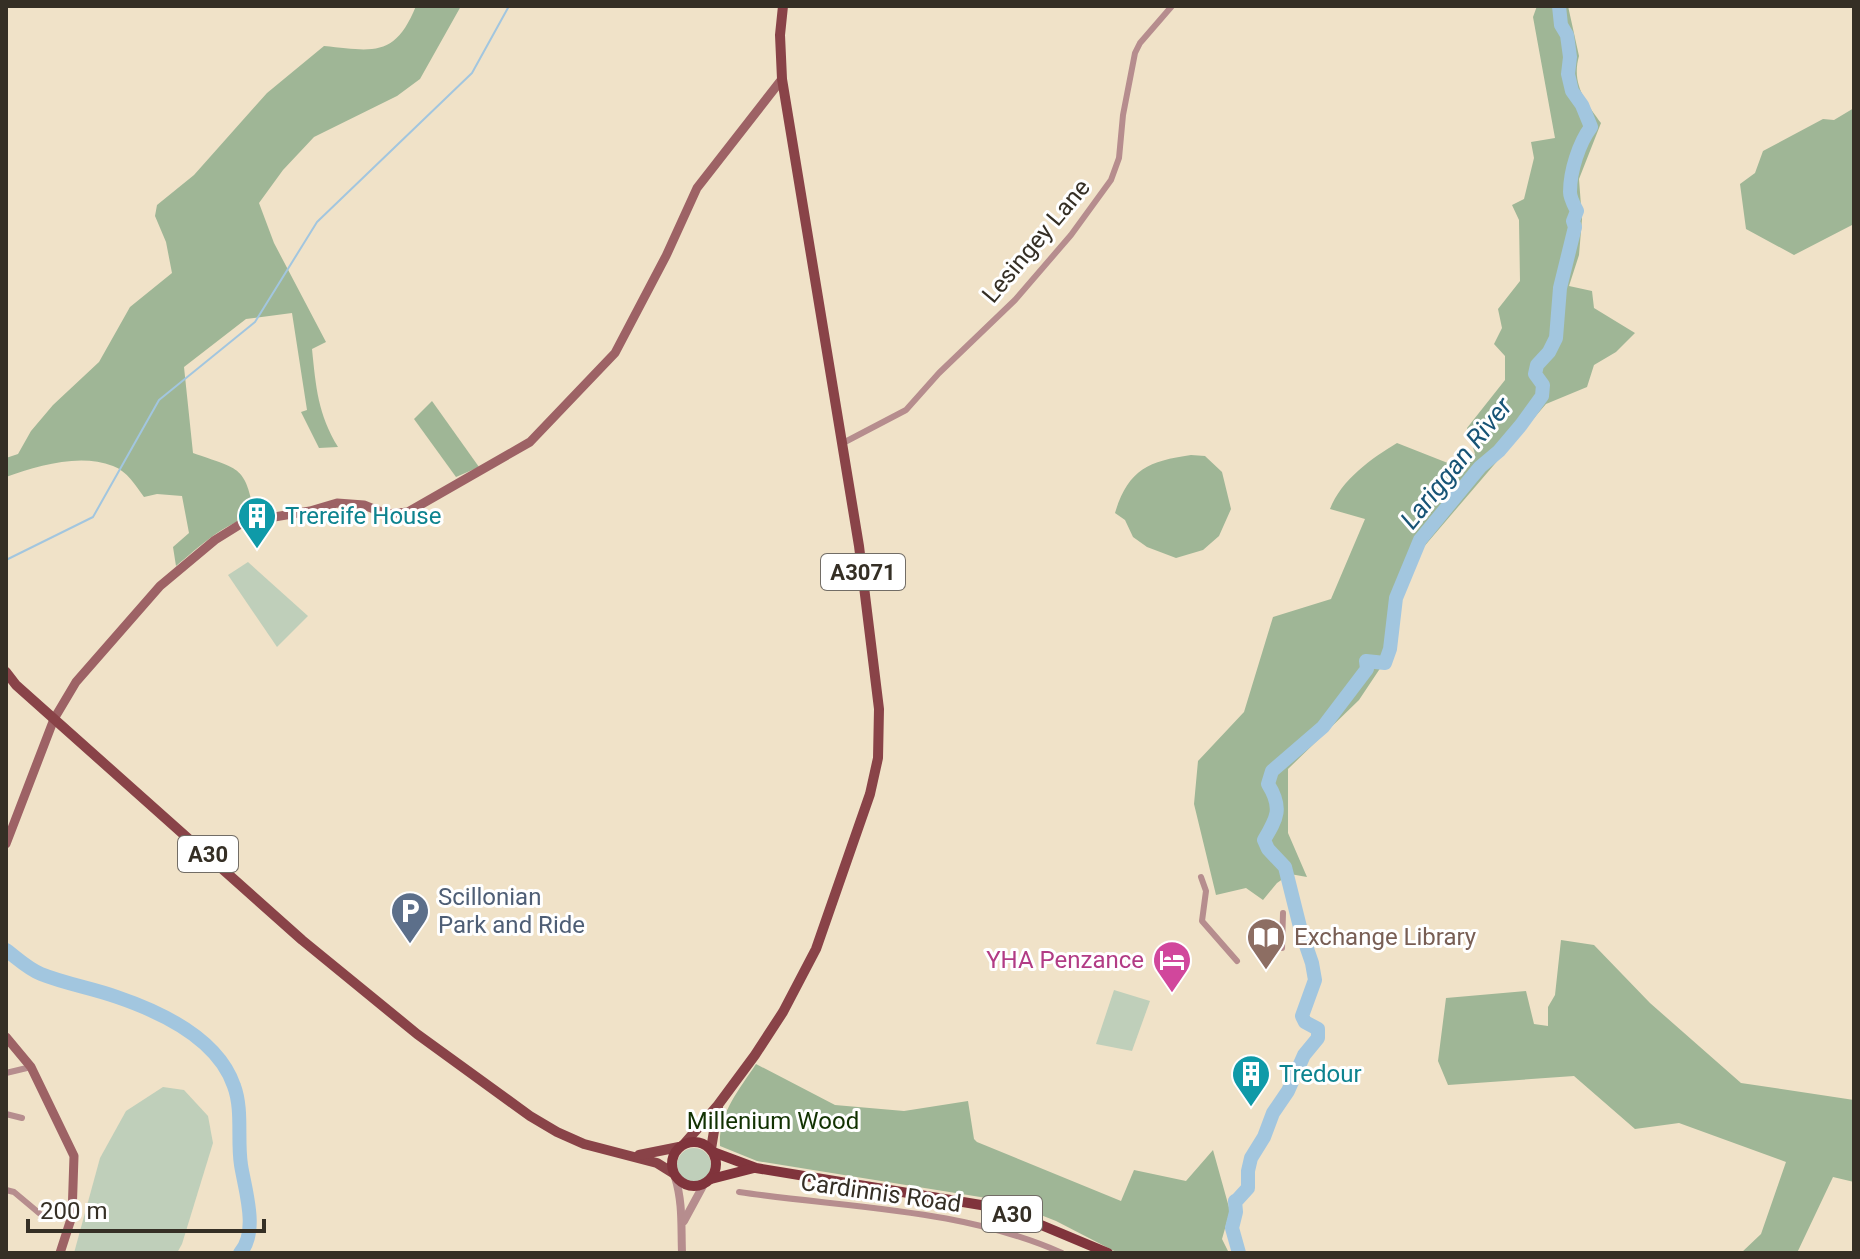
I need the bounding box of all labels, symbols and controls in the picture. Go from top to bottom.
street label: Lesingey Lane [976,174,1096,308]
water label: Lariggan River [1394,390,1519,535]
building icon: Trereife House [236,495,278,550]
place label: Trereife House [285,502,441,530]
road number: A3071 [821,554,905,590]
road number: A30 [178,836,238,872]
place label: Scillonian Park and Ride [438,883,585,939]
parking icon: Scillonian Park and Ride [389,890,431,945]
library icon: Exchange Library [1245,916,1287,971]
place label: Exchange Library [1294,923,1477,951]
hotel icon: YHA Penzance [1151,939,1193,994]
place label: YHA Penzance [986,946,1144,974]
building icon: Tredour [1230,1053,1272,1108]
place label: Tredour [1279,1060,1362,1088]
park label: Millenium Wood [687,1107,859,1135]
street label: Cardinnis Road [799,1168,963,1218]
scale bar [28,1183,264,1233]
road number: A30 [982,1196,1042,1232]
text: 200 m [40,1197,107,1225]

